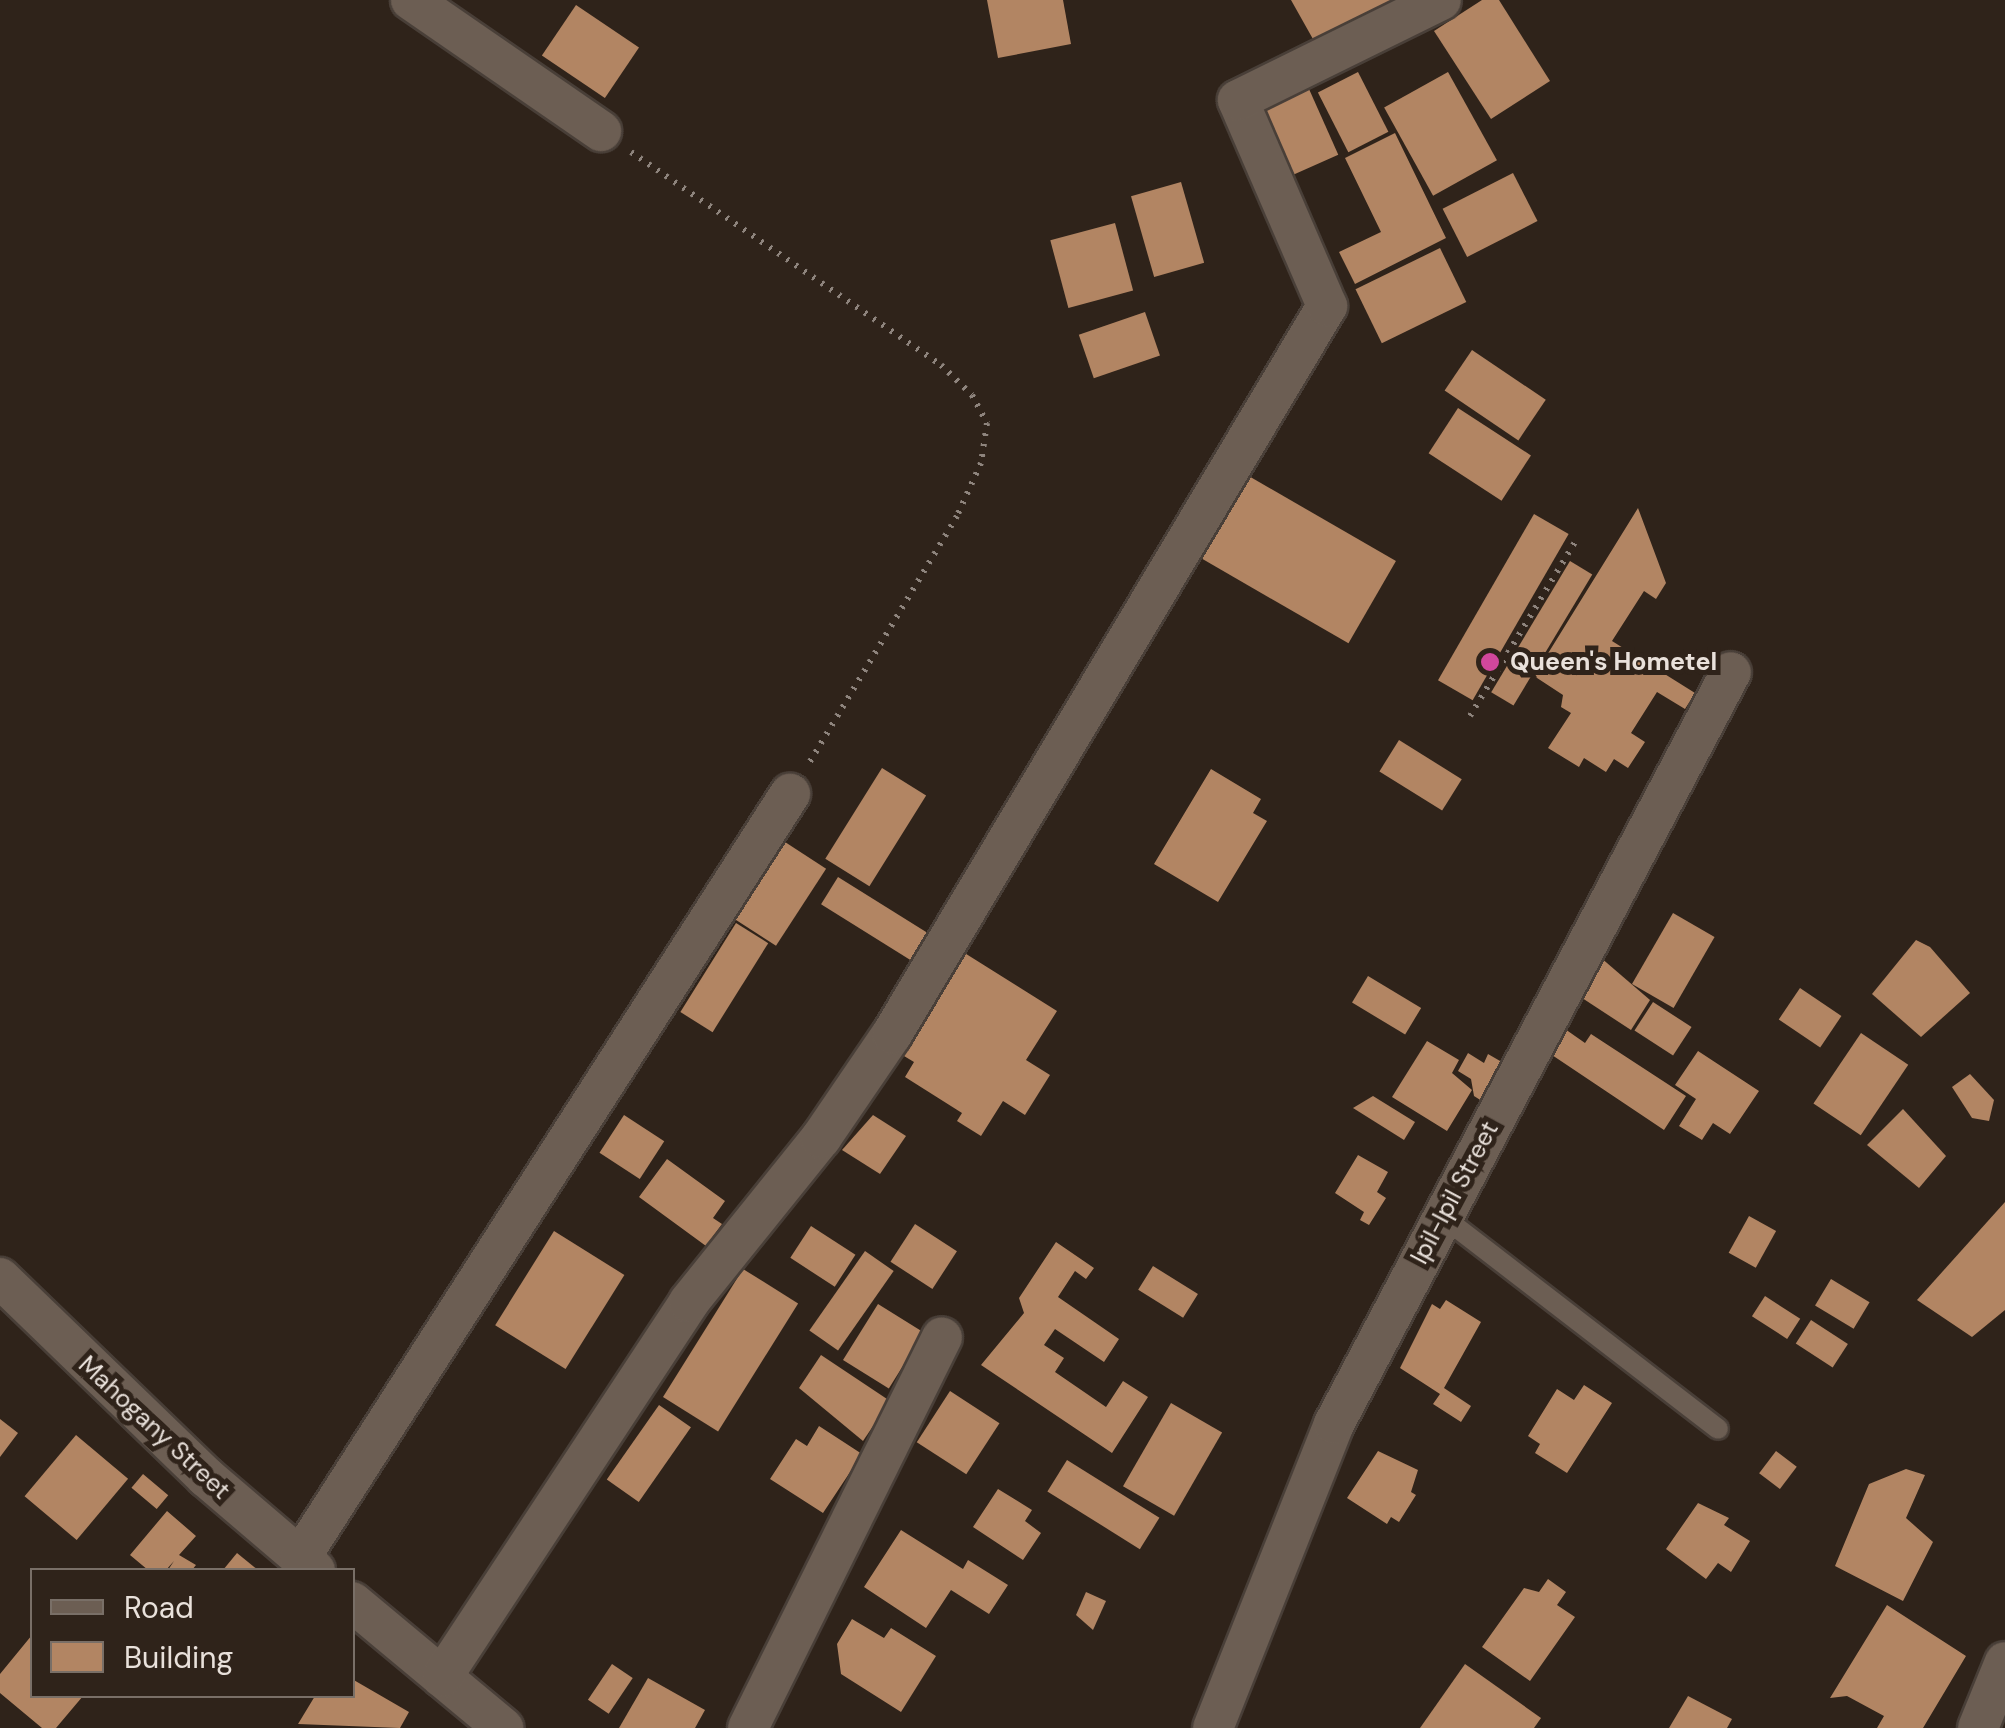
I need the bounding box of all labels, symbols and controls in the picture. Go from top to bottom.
place label: Queen's Hometel [1510,647,1717,677]
marker: Queen's Hometel [1479,651,1501,673]
street label: Ipil-Ipil Street [1405,1117,1505,1269]
street label: Mahogany Street [72,1350,236,1506]
legend [30,1568,355,1698]
text: Road [124,1588,194,1627]
text: Building [124,1638,233,1677]

